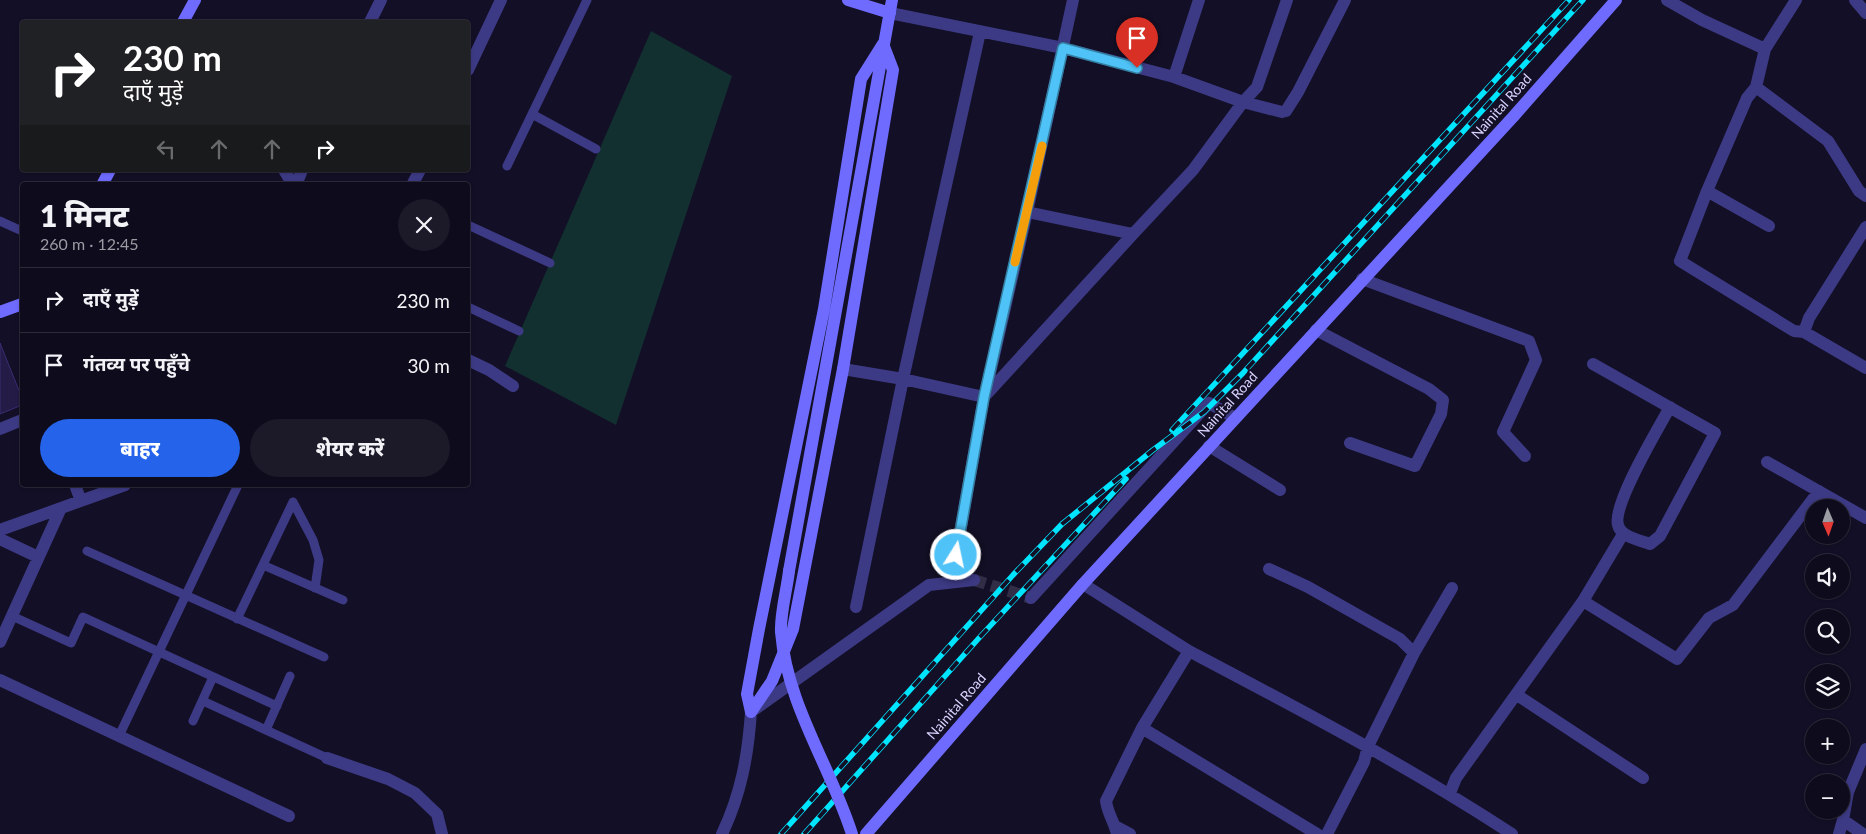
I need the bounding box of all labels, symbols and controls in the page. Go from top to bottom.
pin [1116,17,1158,68]
icon: arrive [1123,24,1151,52]
text: 230 m [123,36,222,78]
icon: right [40,40,105,105]
street label: Nainital Road [1467,70,1535,142]
text: दाएँ मुड़ें [123,78,183,105]
icon: left [152,135,180,163]
icon: ahead [205,135,233,163]
icon: ahead [258,135,286,163]
icon: right [311,135,339,163]
text: 1 मिनट [40,197,129,233]
button: close [398,199,450,251]
text: 260 m · 12:45 [40,234,139,253]
icon: right [40,286,68,314]
text: दाएँ मुड़ें [83,287,139,310]
text: 230 m [396,289,450,312]
icon: arrive [40,351,68,379]
text: गंतव्य पर पहुँचे [83,352,190,375]
text: 30 m [407,354,450,377]
street label: Nainital Road [1193,368,1261,440]
button: बाहर [40,419,240,477]
button: शेयर करें [250,419,450,477]
north arrow [1805,499,1850,544]
map controls [1805,499,1850,819]
position arrow [929,528,981,580]
button: sound [1805,554,1850,599]
button: search [1805,609,1850,654]
button: layers [1805,664,1850,709]
street label: Nainital Road [923,670,989,742]
button: + [1805,719,1850,764]
button: − [1805,774,1850,819]

